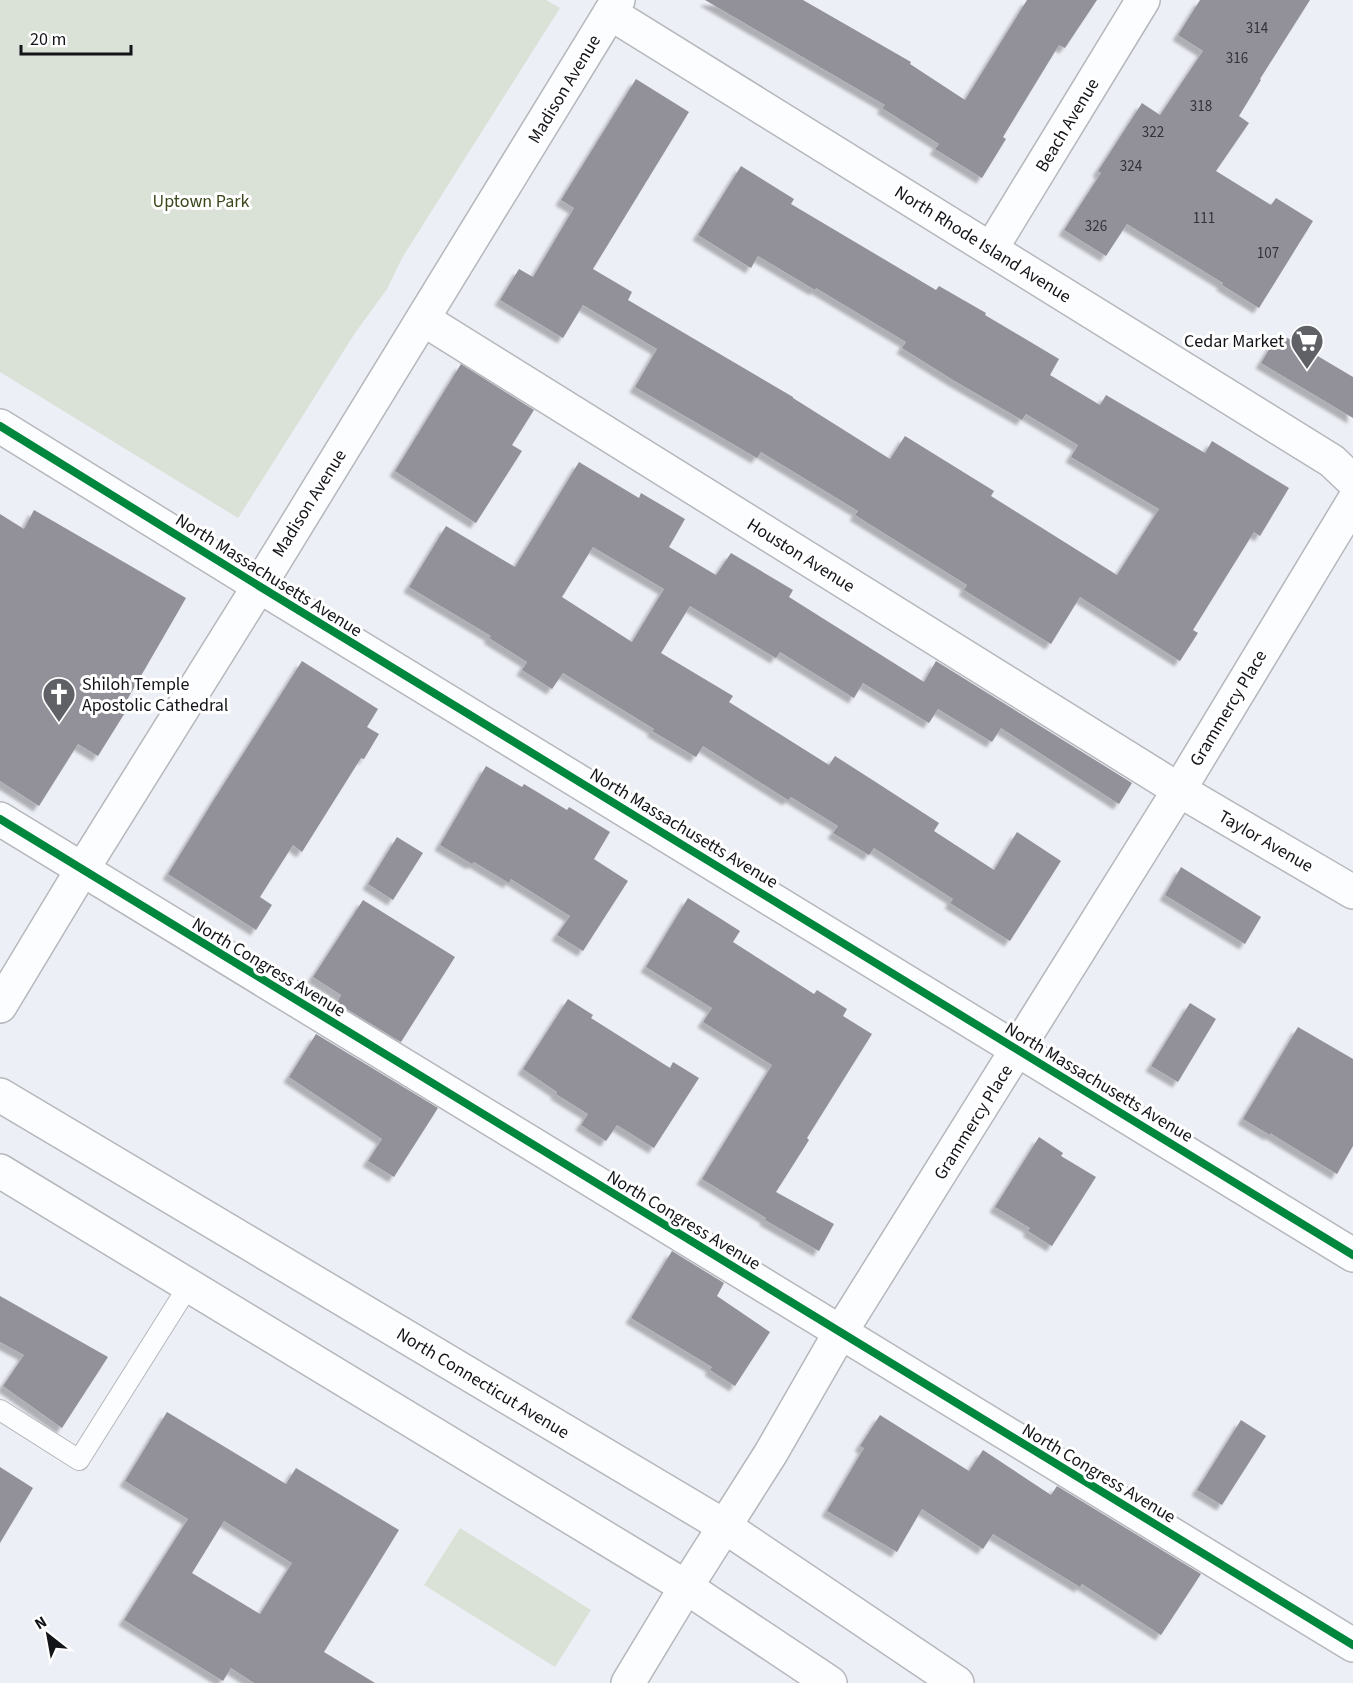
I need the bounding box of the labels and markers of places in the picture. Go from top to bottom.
supermarket icon: Cedar Market [1289,323,1325,370]
place label: Cedar Market [1184,329,1284,354]
place label: Shiloh Temple Apostolic Cathedral [82,672,228,718]
church icon: Shiloh Temple Apostolic Cathedral [41,676,77,723]

